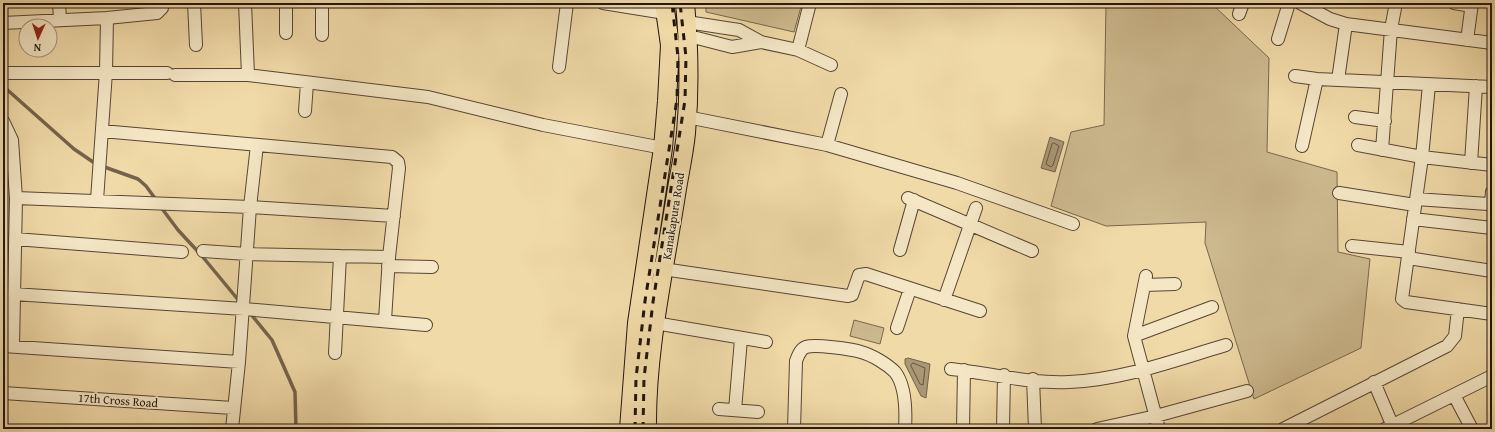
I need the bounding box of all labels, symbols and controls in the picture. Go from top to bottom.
north arrow [18,18,58,58]
text: N [33,40,42,56]
street label: Kanakapura Road [658,171,688,261]
street label: 17th Cross Road [78,389,159,411]

